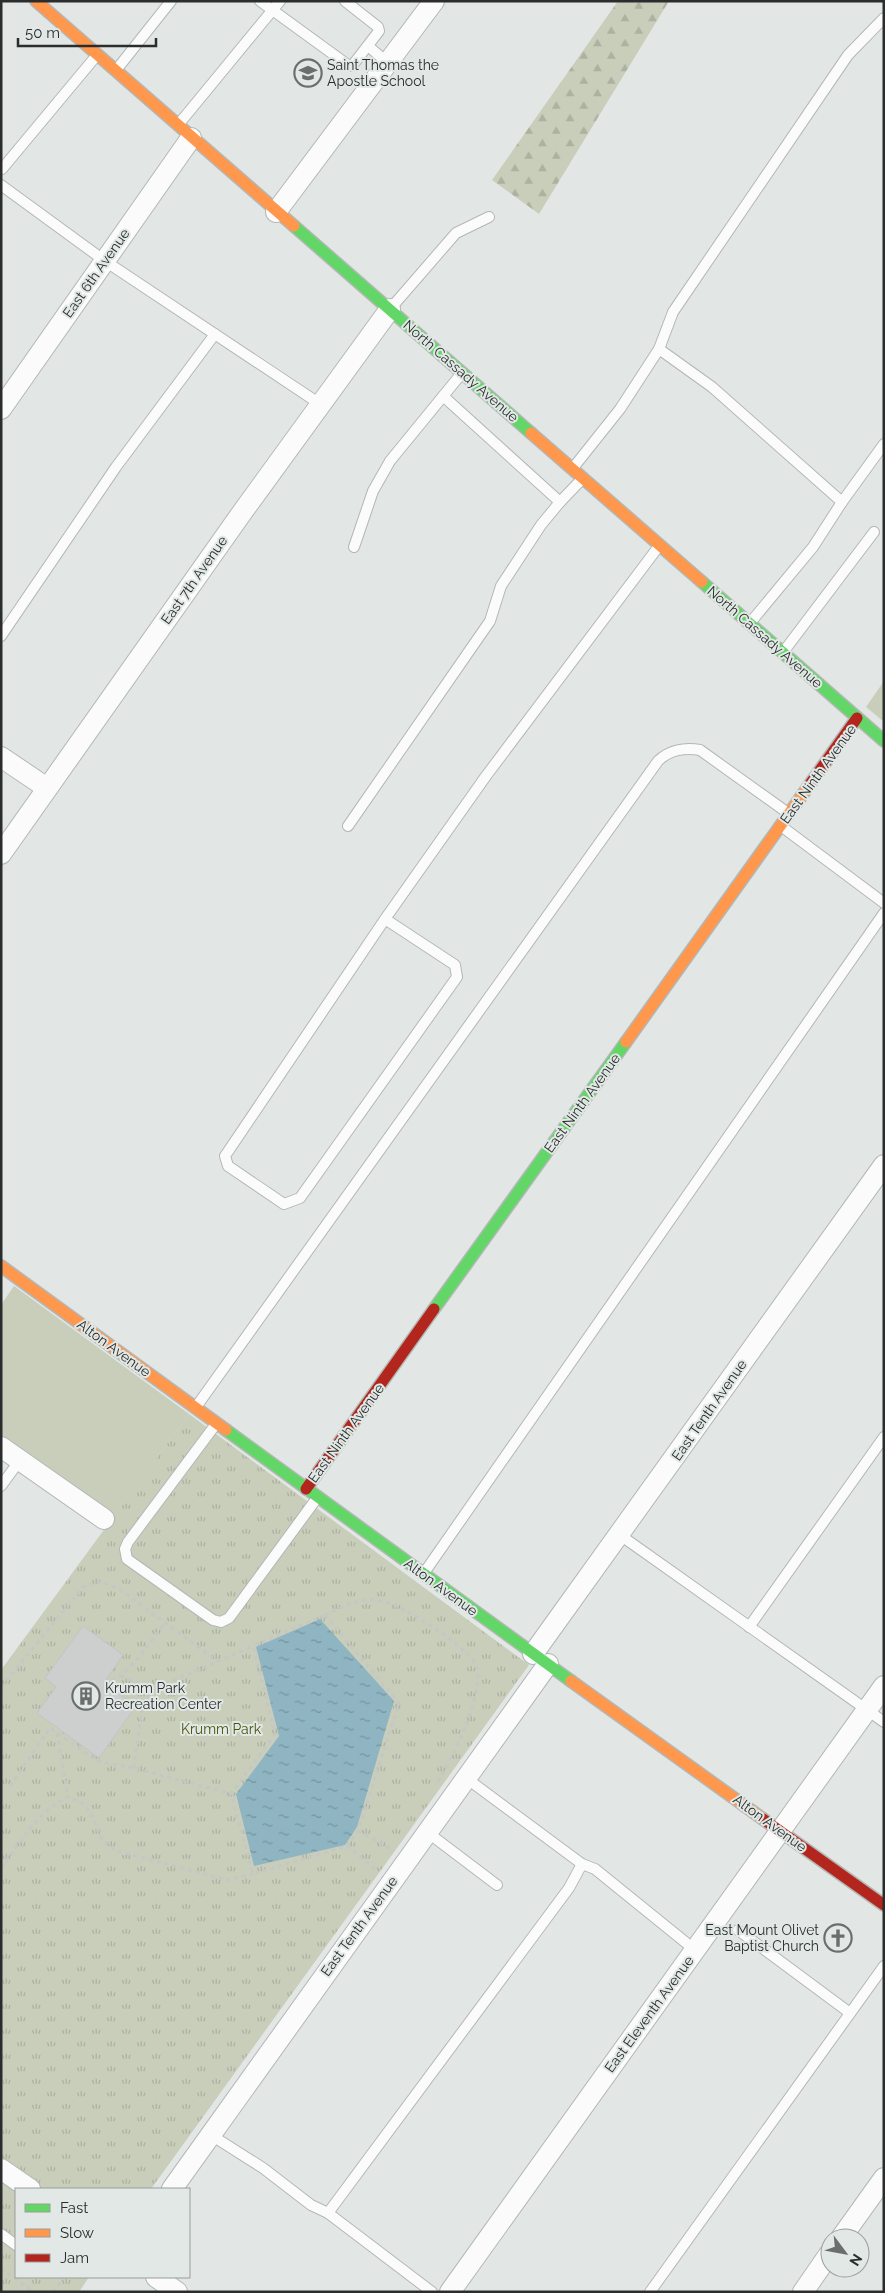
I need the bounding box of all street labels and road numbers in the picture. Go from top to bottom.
street label: East 6th Avenue [59,226,133,320]
street label: North Cassady Avenue [400,317,522,425]
street label: East 7th Avenue [158,533,230,627]
street label: North Cassady Avenue [704,583,826,691]
street label: East Ninth Avenue [777,721,859,827]
street label: East Ninth Avenue [541,1050,623,1156]
street label: Alton Avenue [74,1316,154,1380]
street label: East Tenth Avenue [668,1357,750,1463]
street label: East Ninth Avenue [305,1380,387,1486]
street label: Alton Avenue [401,1555,481,1619]
street label: Alton Avenue [730,1791,810,1855]
street label: East Tenth Avenue [318,1873,400,1979]
street label: East Eleventh Avenue [601,1953,697,2075]

